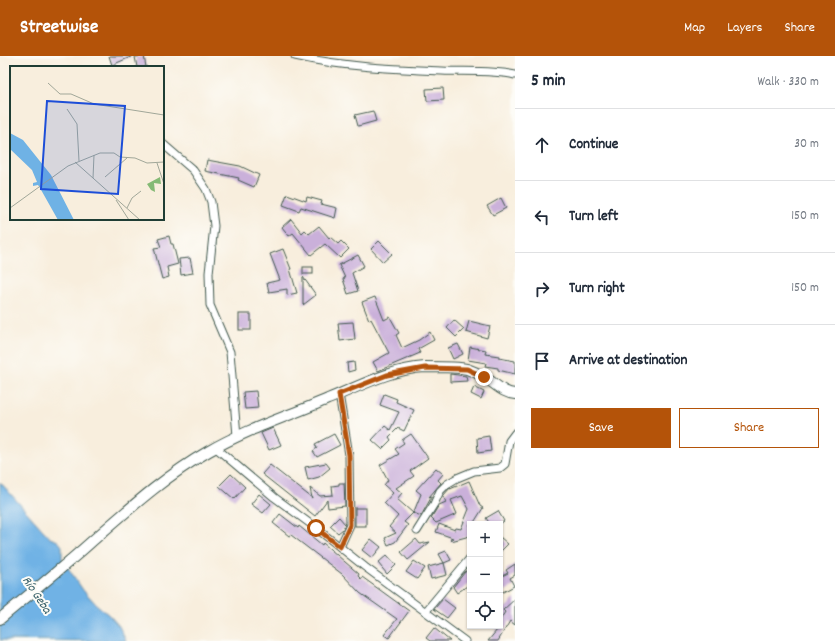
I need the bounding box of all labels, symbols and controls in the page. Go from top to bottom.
text: Streetwise [20,15,98,42]
text: Map [684,18,705,38]
text: Layers [727,18,762,38]
text: Share [784,18,815,38]
inset map [10,66,164,220]
text: 5 min [531,70,565,94]
text: Walk · 330 m [758,73,819,92]
icon: ahead [531,134,553,156]
text: Continue [569,134,618,156]
text: 30 m [794,135,819,154]
icon: left [531,206,553,228]
text: Turn left [569,206,618,228]
text: 150 m [791,207,819,226]
icon: right [531,278,553,300]
text: Turn right [569,278,625,300]
text: 150 m [791,279,819,298]
icon: arrive [531,350,553,372]
text: Arrive at destination [569,350,687,372]
route end [475,368,493,386]
button: Save [531,408,671,448]
button: Share [679,408,819,448]
route start [307,519,325,537]
map controls [467,521,503,629]
button: + [467,521,503,557]
button: − [467,557,503,593]
water label: Río Geba [16,573,56,619]
button: locate [467,593,503,629]

